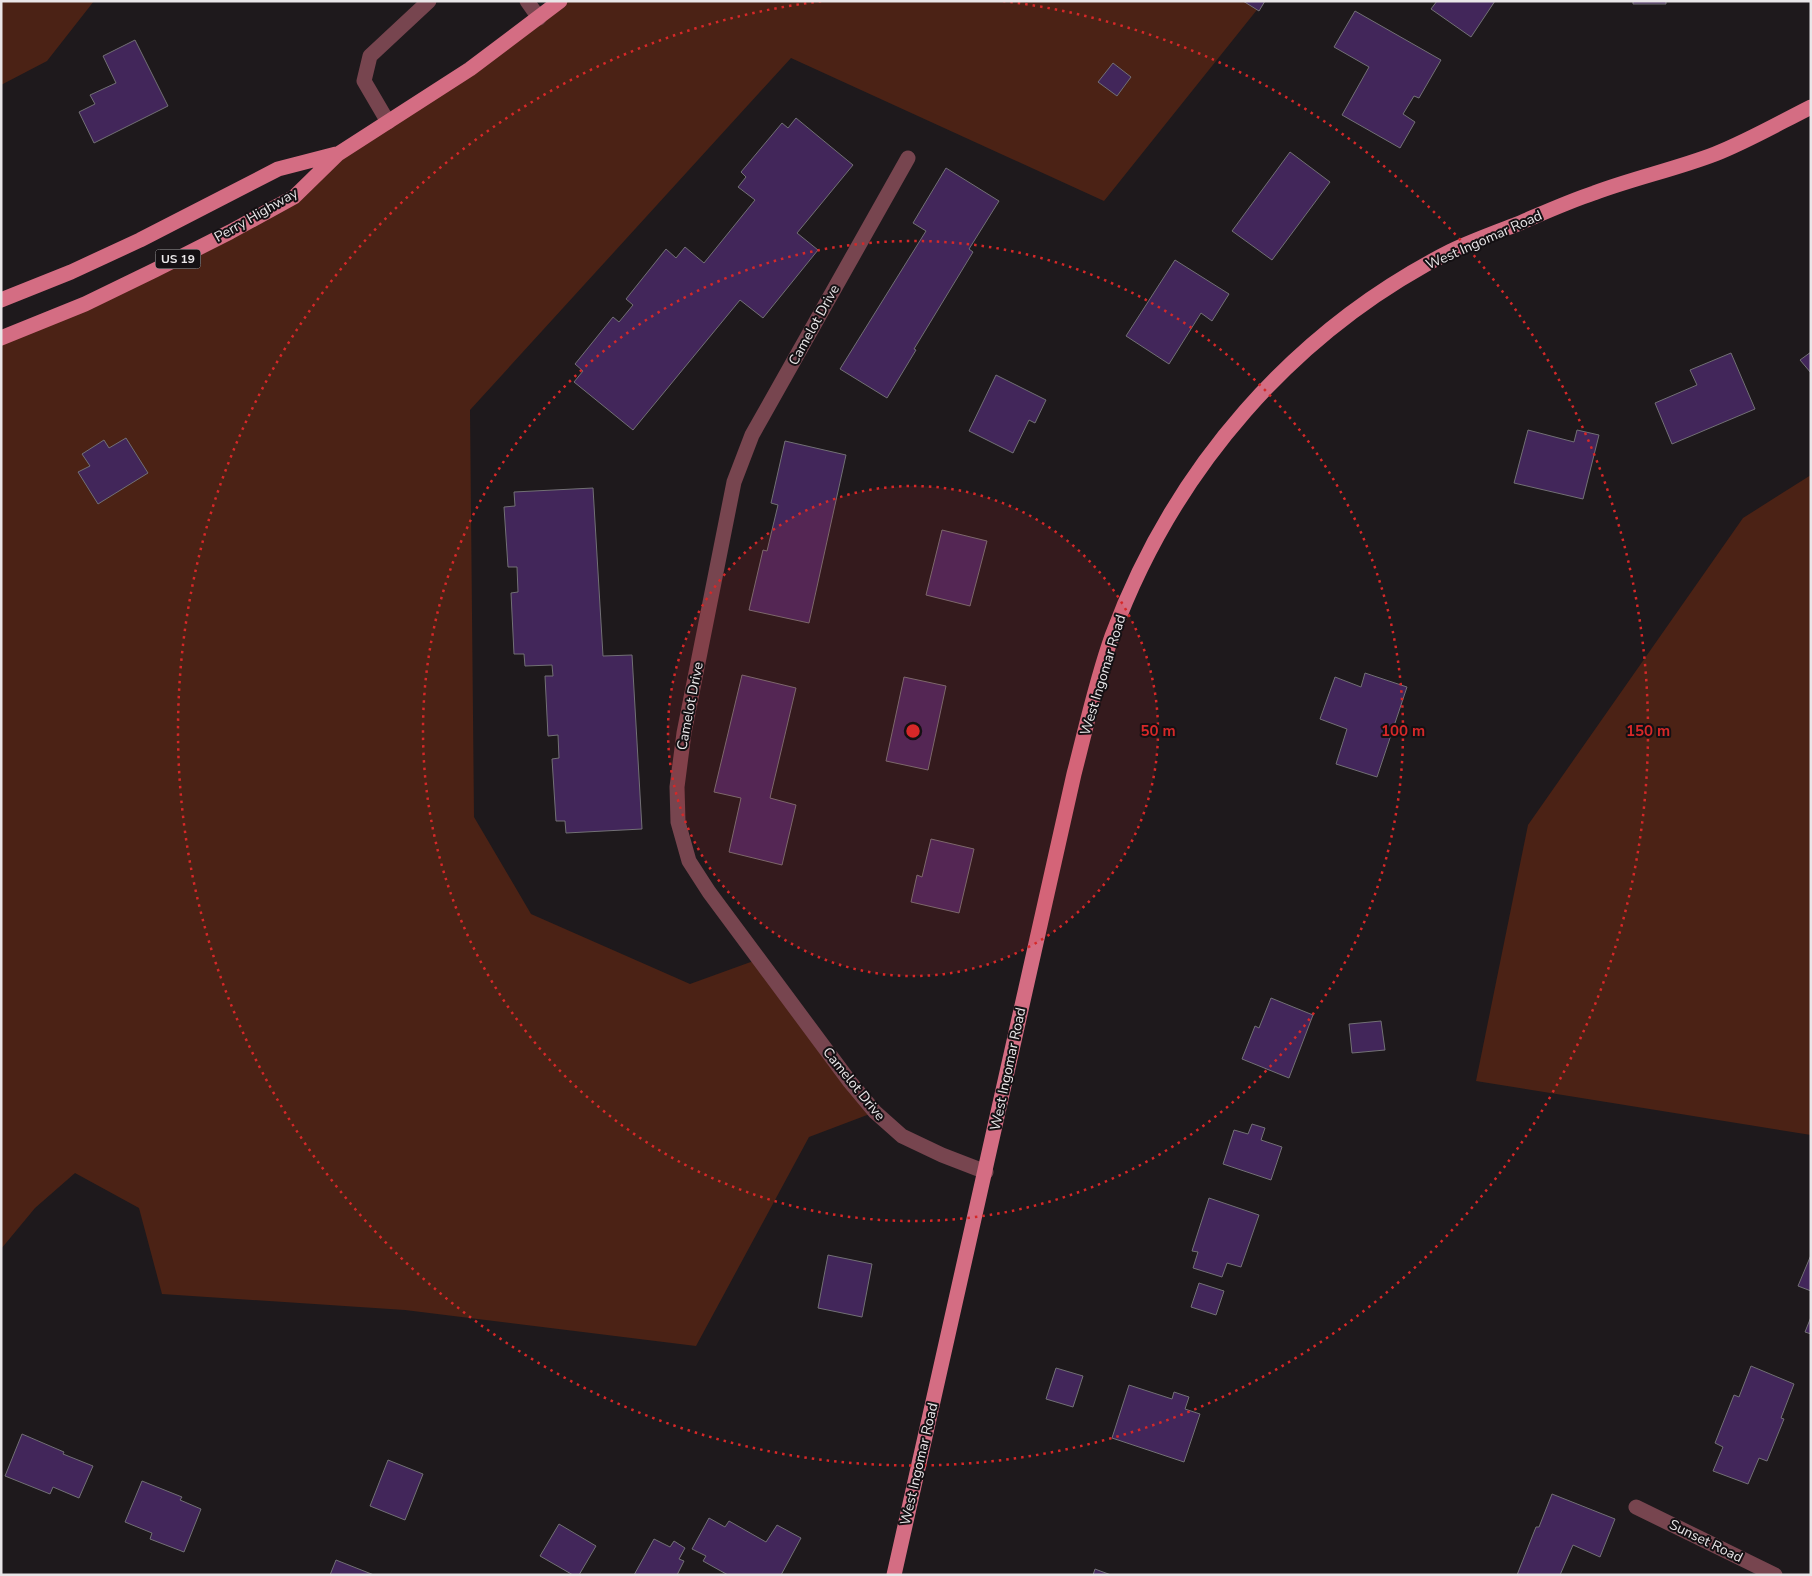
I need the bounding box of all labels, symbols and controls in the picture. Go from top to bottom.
street label: Perry Highway [211,183,302,247]
street label: West Ingomar Road [1423,206,1545,274]
road number: US 19 [156,250,200,268]
street label: Camelot Drive [784,281,844,369]
street label: West Ingomar Road [1076,612,1130,738]
street label: Camelot Drive [672,660,708,752]
text: 50 m [1140,721,1176,741]
text: 100 m [1381,721,1425,741]
text: 150 m [1626,721,1670,741]
centre of rings [904,722,922,740]
street label: West Ingomar Road [986,1006,1030,1132]
street label: Camelot Drive [818,1043,890,1125]
street label: West Ingomar Road [896,1401,942,1527]
street label: Sunset Road [1666,1515,1746,1567]

